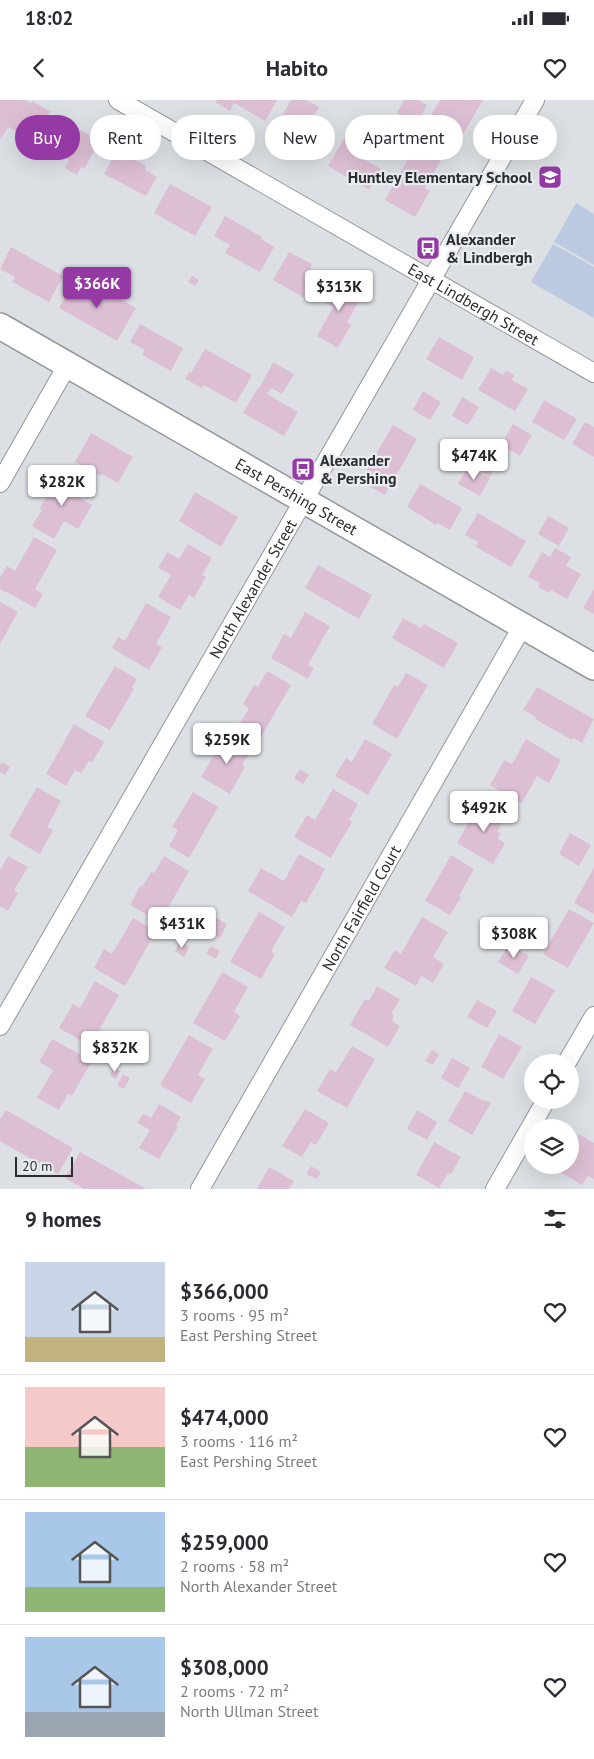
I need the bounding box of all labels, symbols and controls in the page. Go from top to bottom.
text: 18:02 [25,6,73,30]
icon: back [25,54,53,82]
text: Habito [266,54,328,82]
icon: heart [541,54,569,82]
chip: Buy [15,115,80,160]
chip: Rent [90,115,161,160]
chip: Filters [171,115,255,160]
chip: New [265,115,335,160]
chip: Apartment [345,115,463,160]
chip: House [473,115,557,160]
school or university icon: Huntley Elementary School [537,164,563,190]
place label: Huntley Elementary School [348,167,532,187]
place label: Alexander & Lindbergh [446,229,533,267]
bus stop icon: Alexander & Lindbergh [415,235,441,261]
street label: East Lindbergh Street [405,259,543,350]
pin: $366K [62,266,132,309]
pin: $313K [304,270,374,312]
text: $366K [74,273,120,293]
text: $313K [316,276,362,296]
pin: $474K [439,438,509,481]
text: $474K [451,445,497,465]
place label: Alexander & Pershing [320,450,396,488]
street label: East Pershing Street [232,453,362,539]
bus stop icon: Alexander & Pershing [290,456,316,482]
pin: $282K [27,464,97,507]
text: $282K [39,471,85,491]
street label: North Alexander Street [205,515,301,662]
pin: $259K [192,722,262,765]
text: $259K [204,729,250,749]
pin: $492K [449,790,519,833]
text: $492K [461,797,507,817]
street label: North Fairfield Court [317,841,405,974]
pin: $431K [147,906,217,949]
text: $431K [159,913,205,933]
pin: $308K [479,916,549,959]
text: $308K [491,923,537,943]
pin: $832K [80,1030,150,1073]
text: $832K [92,1037,138,1057]
map controls [524,1054,579,1174]
button: locate [524,1054,579,1109]
button: layers [524,1119,579,1174]
scale bar [15,1154,72,1177]
text: 20 m [22,1157,52,1175]
icon: filters [541,1205,569,1233]
text: 9 homes [25,1206,101,1233]
text: $366,000 [180,1278,269,1305]
icon: home [65,1282,125,1342]
icon: heart [541,1298,569,1326]
text: 3 rooms · 95 m² [180,1305,289,1325]
text: East Pershing Street [180,1325,317,1345]
text: $474,000 [180,1404,269,1431]
icon: home [65,1407,125,1467]
icon: heart [541,1423,569,1451]
text: 3 rooms · 116 m² [180,1431,298,1451]
text: East Pershing Street [180,1451,317,1471]
text: $259,000 [180,1529,269,1556]
icon: home [65,1532,125,1592]
icon: heart [541,1548,569,1576]
text: 2 rooms · 58 m² [180,1556,289,1576]
text: North Alexander Street [180,1576,337,1596]
text: $308,000 [180,1654,269,1681]
icon: home [65,1657,125,1717]
icon: heart [541,1673,569,1701]
text: 2 rooms · 72 m² [180,1681,289,1701]
text: North Ullman Street [180,1701,318,1721]

